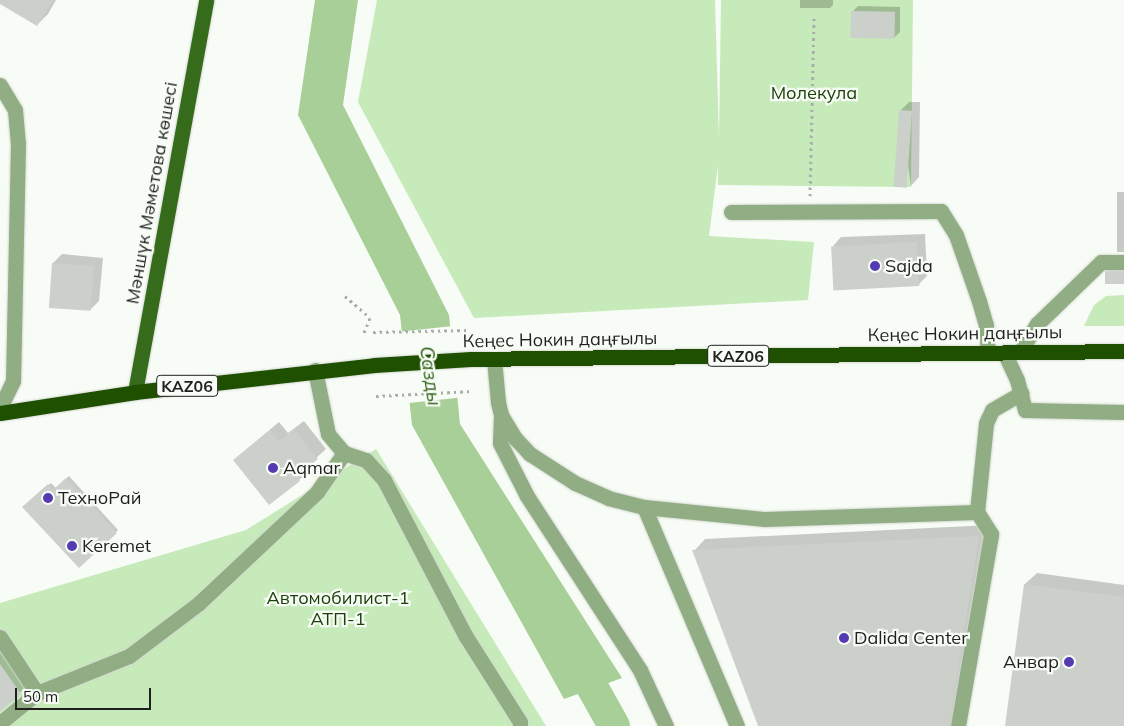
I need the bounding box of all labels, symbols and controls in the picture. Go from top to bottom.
street label: Мәншүк Мәметова көшесі [122,80,182,306]
park label: Молекула [771,82,857,104]
place label: Sajda [885,255,933,277]
marker: Sajda [869,260,881,272]
street label: Кеңес Нокин даңғылы [867,322,1063,346]
street label: Кеңес Нокин даңғылы [462,328,658,352]
road number: KАZ06 [707,342,769,370]
water label: Сазды [415,345,445,407]
road number: KАZ06 [156,372,218,400]
place label: Aqmar [283,457,340,479]
marker: Aqmar [267,462,279,474]
place label: ТехноРай [58,487,142,509]
marker: ТехноРай [42,492,54,504]
place label: Keremet [82,535,151,557]
marker: Keremet [66,540,78,552]
park label: Автомобилист-1 АТП-1 [267,588,409,630]
place label: Dalida Center [854,627,968,649]
marker: Dalida Center [838,632,850,644]
place label: Анвар [1003,651,1059,673]
marker: Анвар [1063,656,1075,668]
scale bar [18,678,154,710]
text: 50 m [23,687,58,706]

